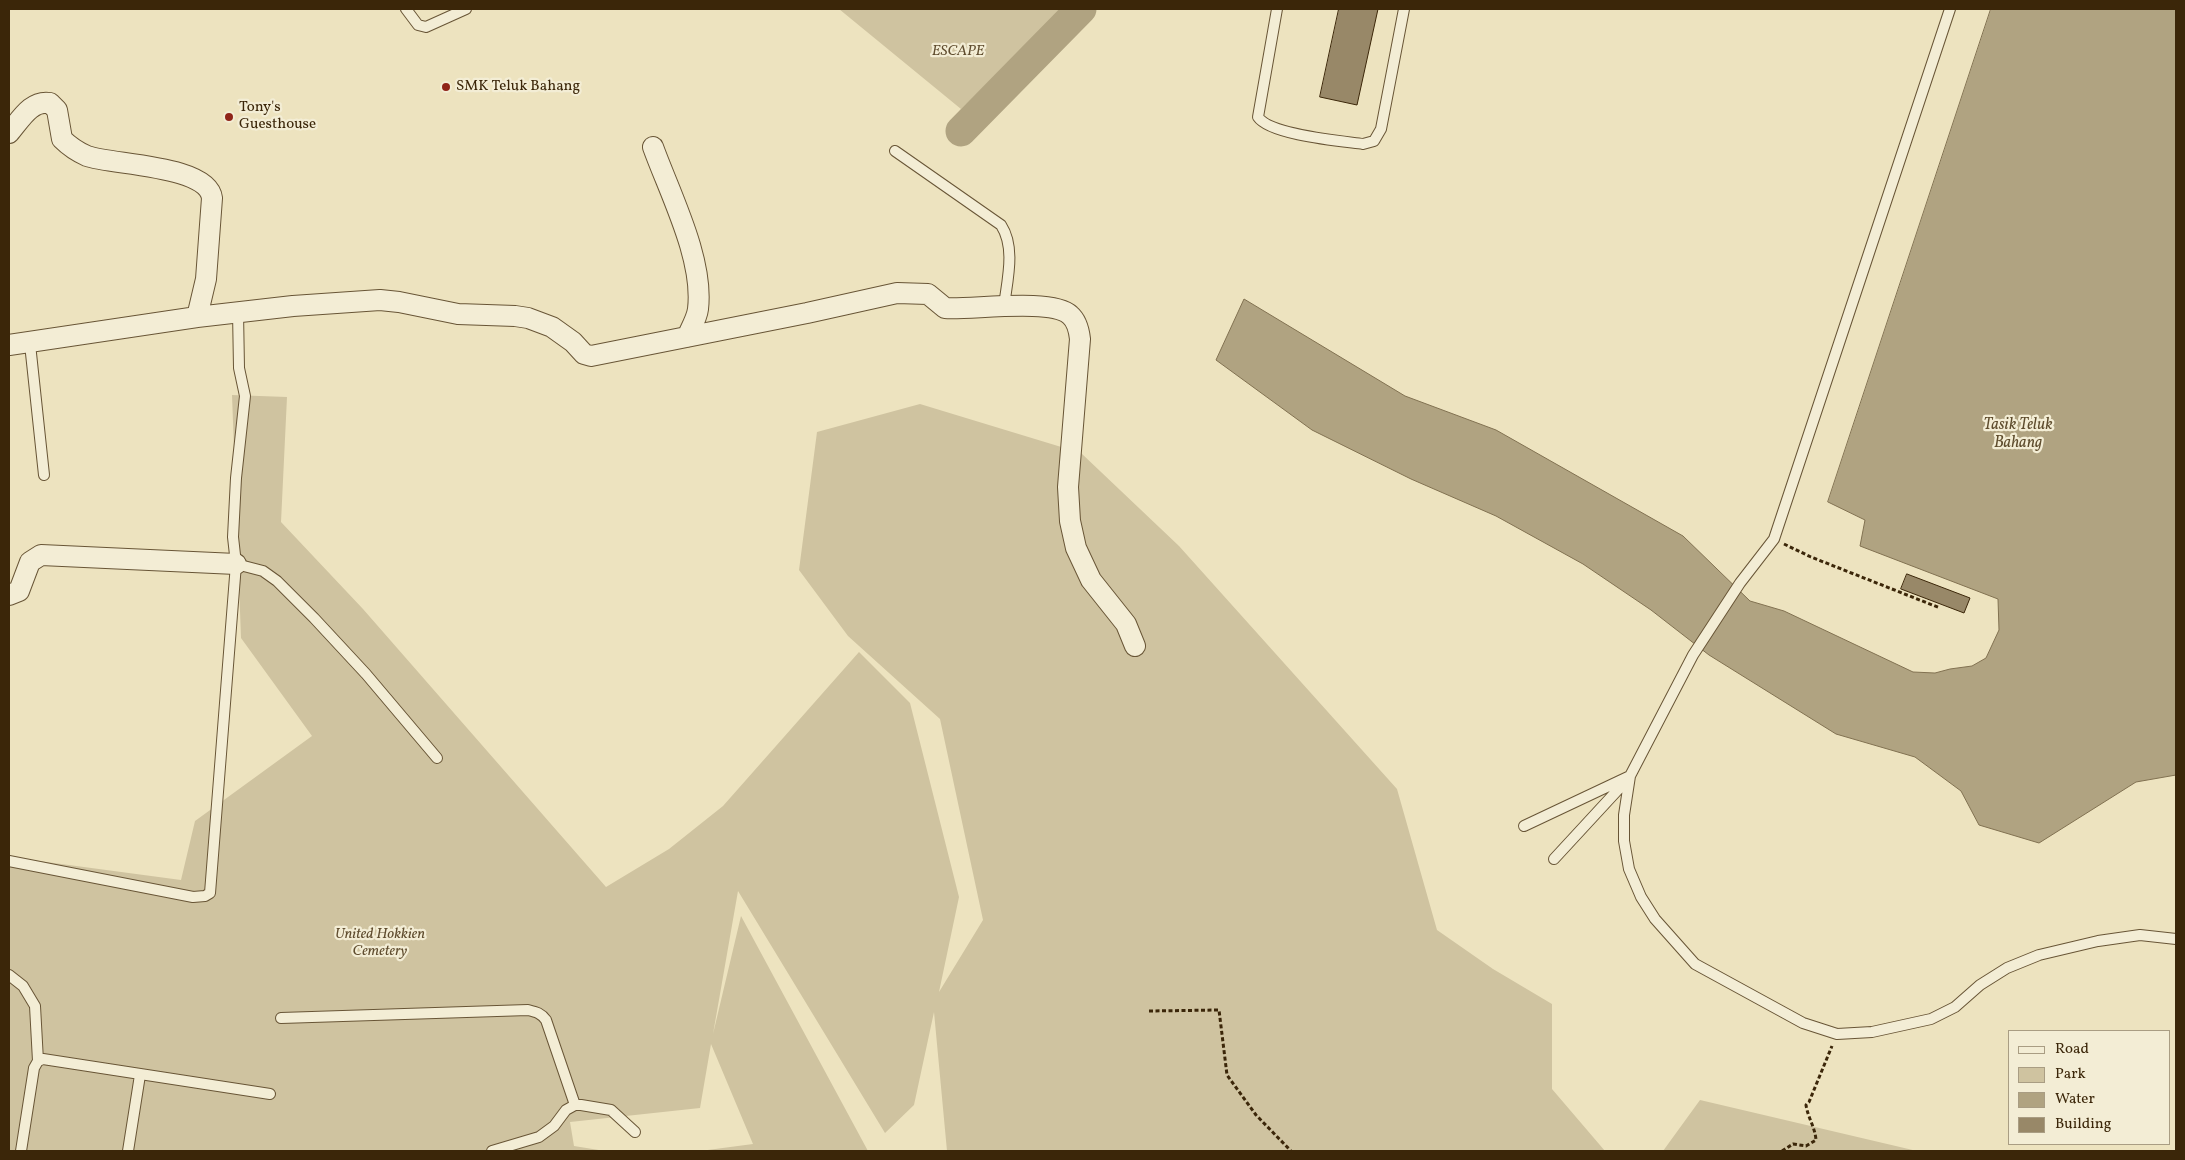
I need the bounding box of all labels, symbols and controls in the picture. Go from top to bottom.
park label: ESCAPE [932,43,984,61]
place label: SMK Teluk Bahang [456,78,580,96]
marker: SMK Teluk Bahang [440,81,452,93]
place label: Tony's Guesthouse [239,99,316,134]
marker: Tony's Guesthouse [223,111,235,123]
water label: Tasik Teluk Bahang [1983,416,2053,454]
park label: United Hokkien Cemetery [335,926,425,961]
legend [2008,1030,2170,1145]
text: Road [2055,1039,2089,1060]
text: Park [2055,1064,2086,1085]
text: Water [2055,1089,2095,1110]
text: Building [2055,1114,2111,1135]

